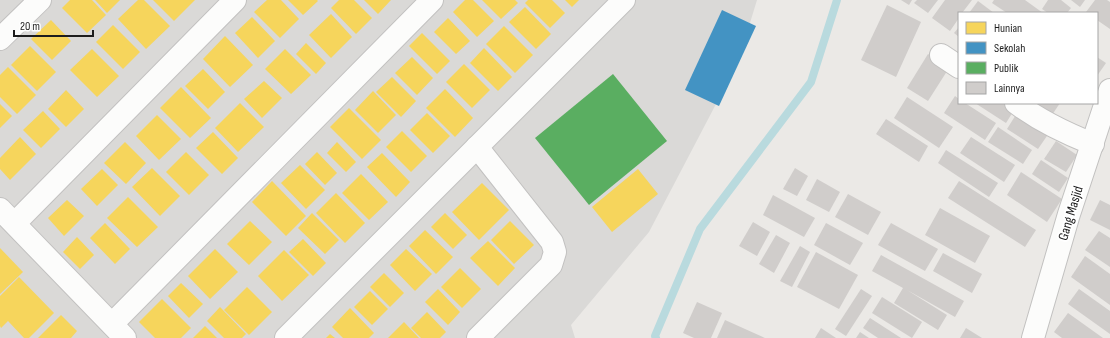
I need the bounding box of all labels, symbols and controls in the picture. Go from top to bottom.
scale bar [14,12,93,38]
legend [958,12,1098,104]
text: 20 m [20,19,40,34]
text: Hunian [994,21,1022,36]
text: Sekolah [994,41,1025,56]
text: Publik [994,61,1019,76]
text: Lainnya [994,81,1025,96]
street label: Gang Masjid [1054,184,1087,242]

